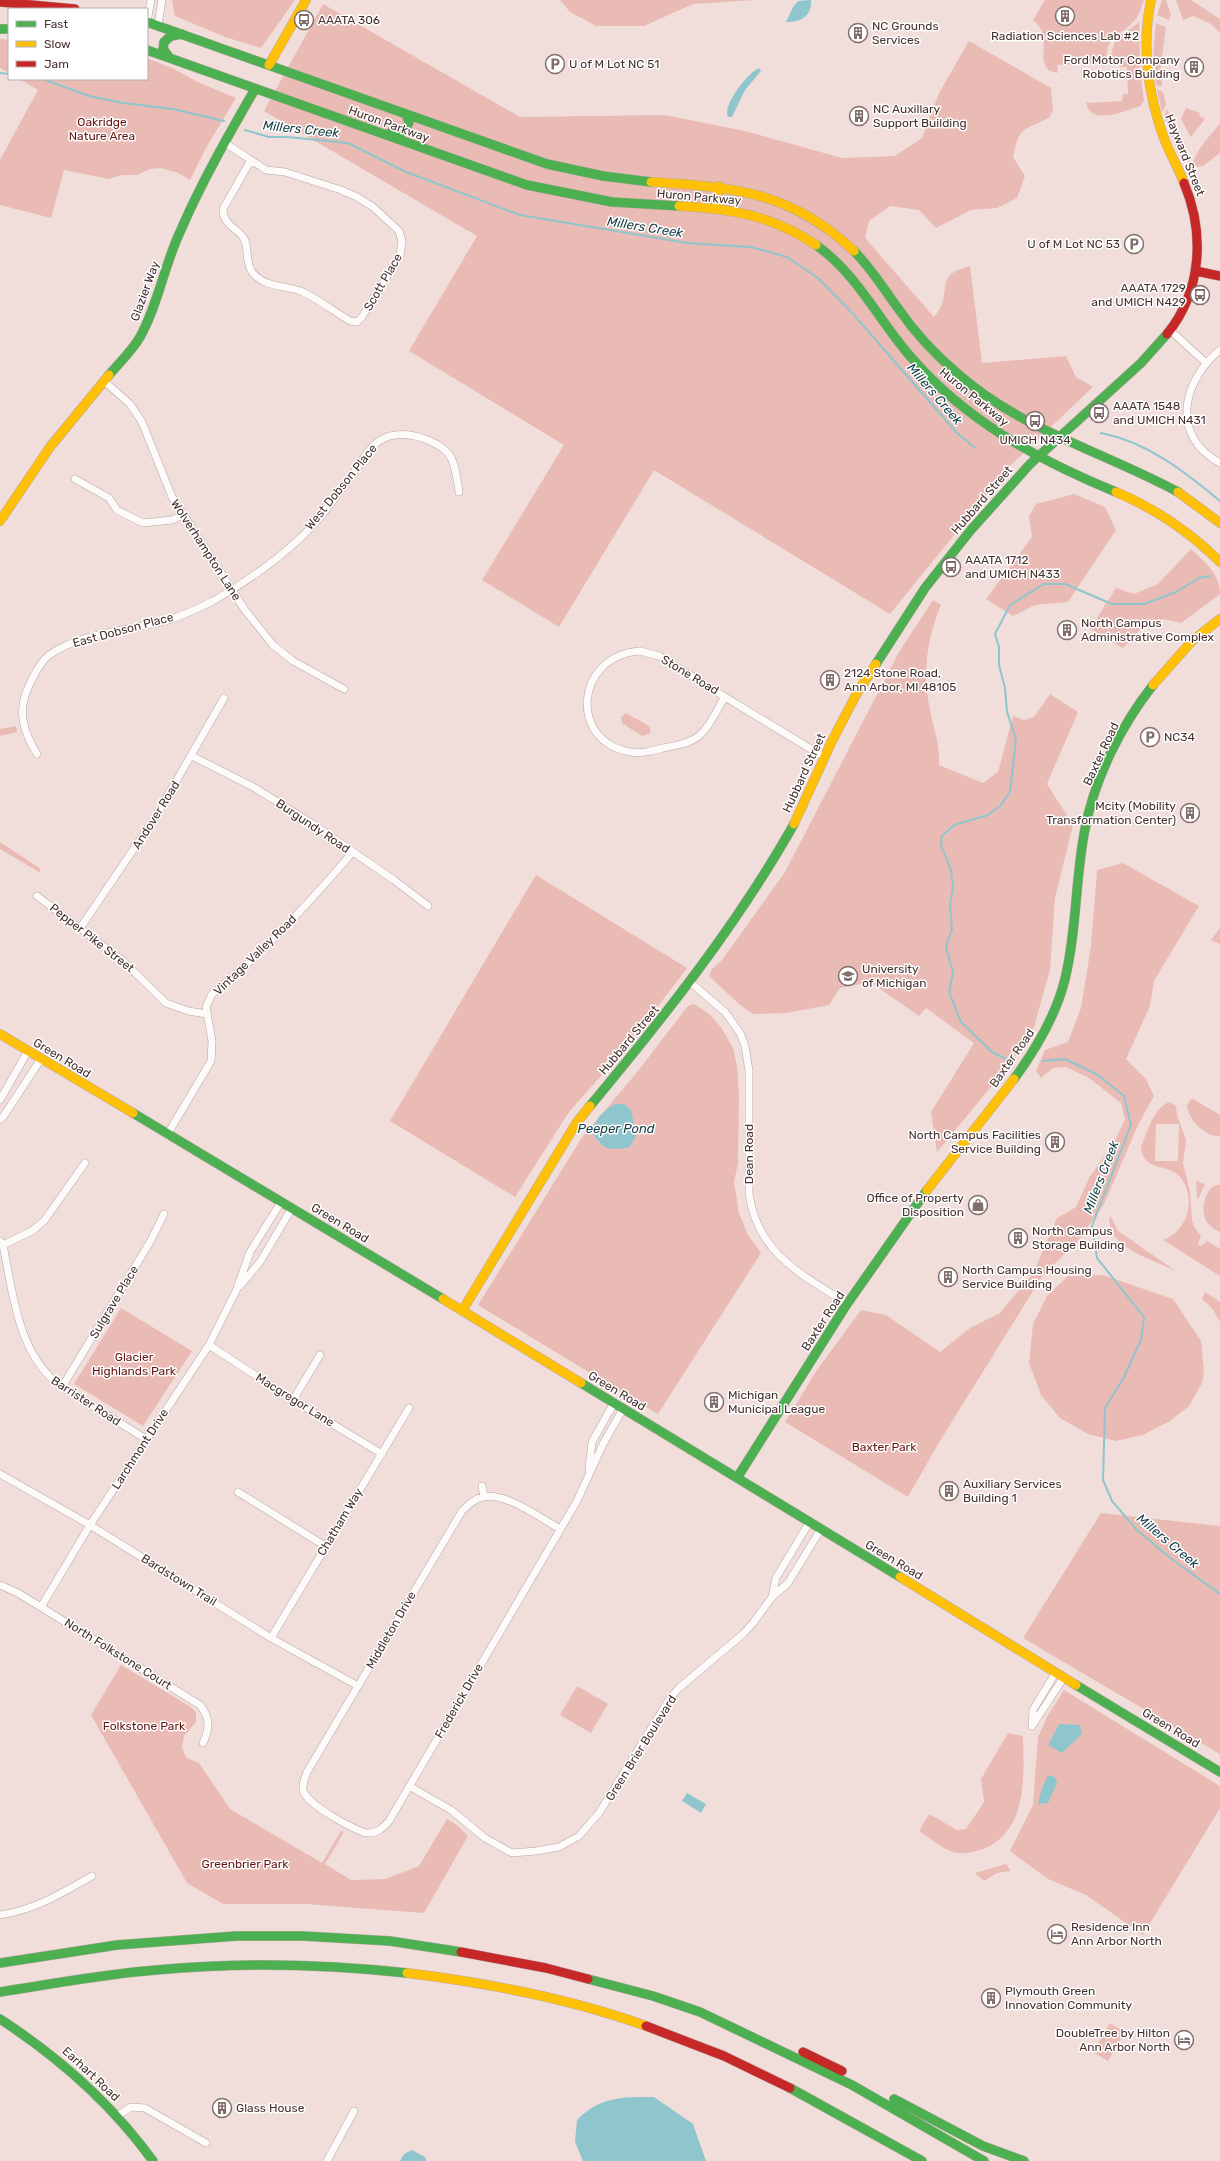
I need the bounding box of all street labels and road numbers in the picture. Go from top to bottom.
street label: Huron Parkway [347,103,432,145]
street label: Hayward Street [1162,112,1208,198]
street label: Huron Parkway [656,186,742,208]
street label: Scott Place [361,251,405,313]
street label: Glazier Way [128,259,162,323]
street label: Huron Parkway [937,365,1012,429]
street label: West Dobson Place [302,441,380,533]
street label: Hubbard Street [949,463,1016,537]
street label: Wolverhampton Lane [168,497,244,603]
street label: East Dobson Place [71,610,175,650]
street label: Stone Road [659,652,721,698]
street label: Baxter Road [1080,720,1122,788]
street label: Hubbard Street [780,731,829,815]
street label: Andover Road [129,778,183,852]
street label: Burgundy Road [273,796,353,856]
street label: Pepper Pike Street [47,901,137,976]
street label: Vintage Valley Road [211,912,299,998]
street label: Hubbard Street [596,1002,662,1077]
street label: Baxter Road [987,1026,1037,1090]
street label: Green Road [31,1035,93,1081]
street label: Dean Road [742,1124,756,1184]
street label: Green Road [309,1200,371,1246]
street label: Sulgrave Place [87,1263,141,1341]
street label: Baxter Road [799,1289,847,1353]
street label: Green Road [586,1368,648,1414]
street label: Macgregor Lane [253,1370,337,1430]
street label: Barrister Road [49,1373,123,1429]
street label: Larchmont Drive [109,1406,171,1492]
street label: Chatham Way [314,1485,366,1558]
street label: Green Road [863,1537,925,1583]
street label: Bardstown Trail [139,1551,219,1609]
street label: Middleton Drive [363,1589,419,1671]
street label: North Folkstone Court [62,1615,174,1693]
street label: Frederick Drive [432,1661,486,1741]
street label: Green Brier Boulevard [603,1693,679,1803]
street label: Green Road [1140,1705,1202,1751]
street label: Earhart Road [60,2044,122,2104]

